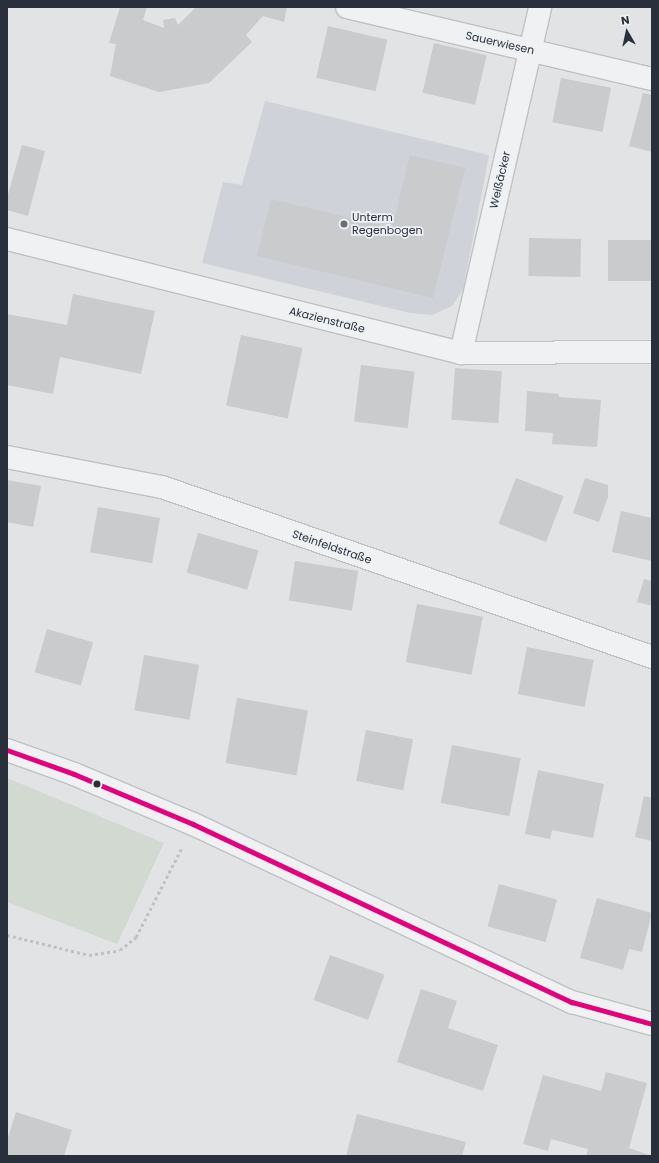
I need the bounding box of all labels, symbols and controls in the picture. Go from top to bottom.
north arrow [607,12,647,52]
text: N [620,12,630,29]
street label: Sauerwiesen [464,29,536,57]
street label: Weißäcker [487,150,513,210]
place label: Unterm Regenbogen [352,211,423,237]
marker: Unterm Regenbogen [339,219,349,229]
street label: Akazienstraße [288,304,366,336]
street label: Steinfeldstraße [291,527,373,567]
unlabelled marker [92,779,102,789]

